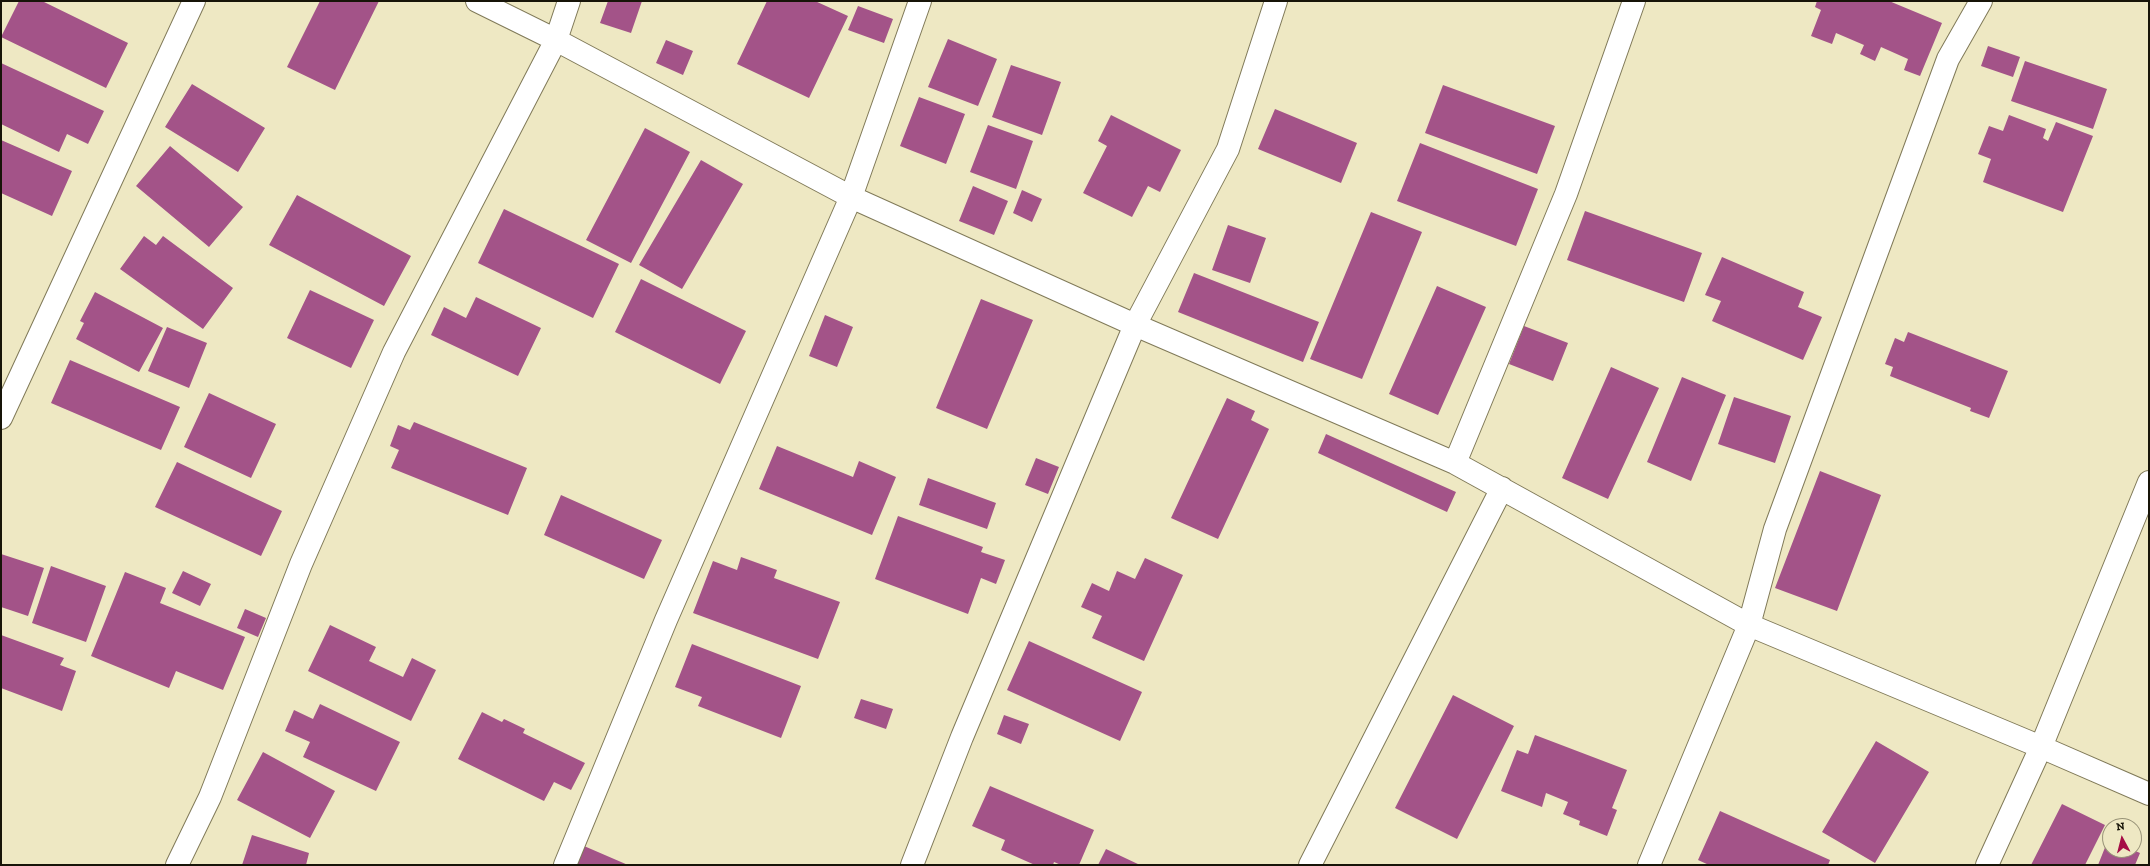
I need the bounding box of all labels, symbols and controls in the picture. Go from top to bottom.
north arrow [2102,818,2142,858]
text: N [2116,820,2126,834]

